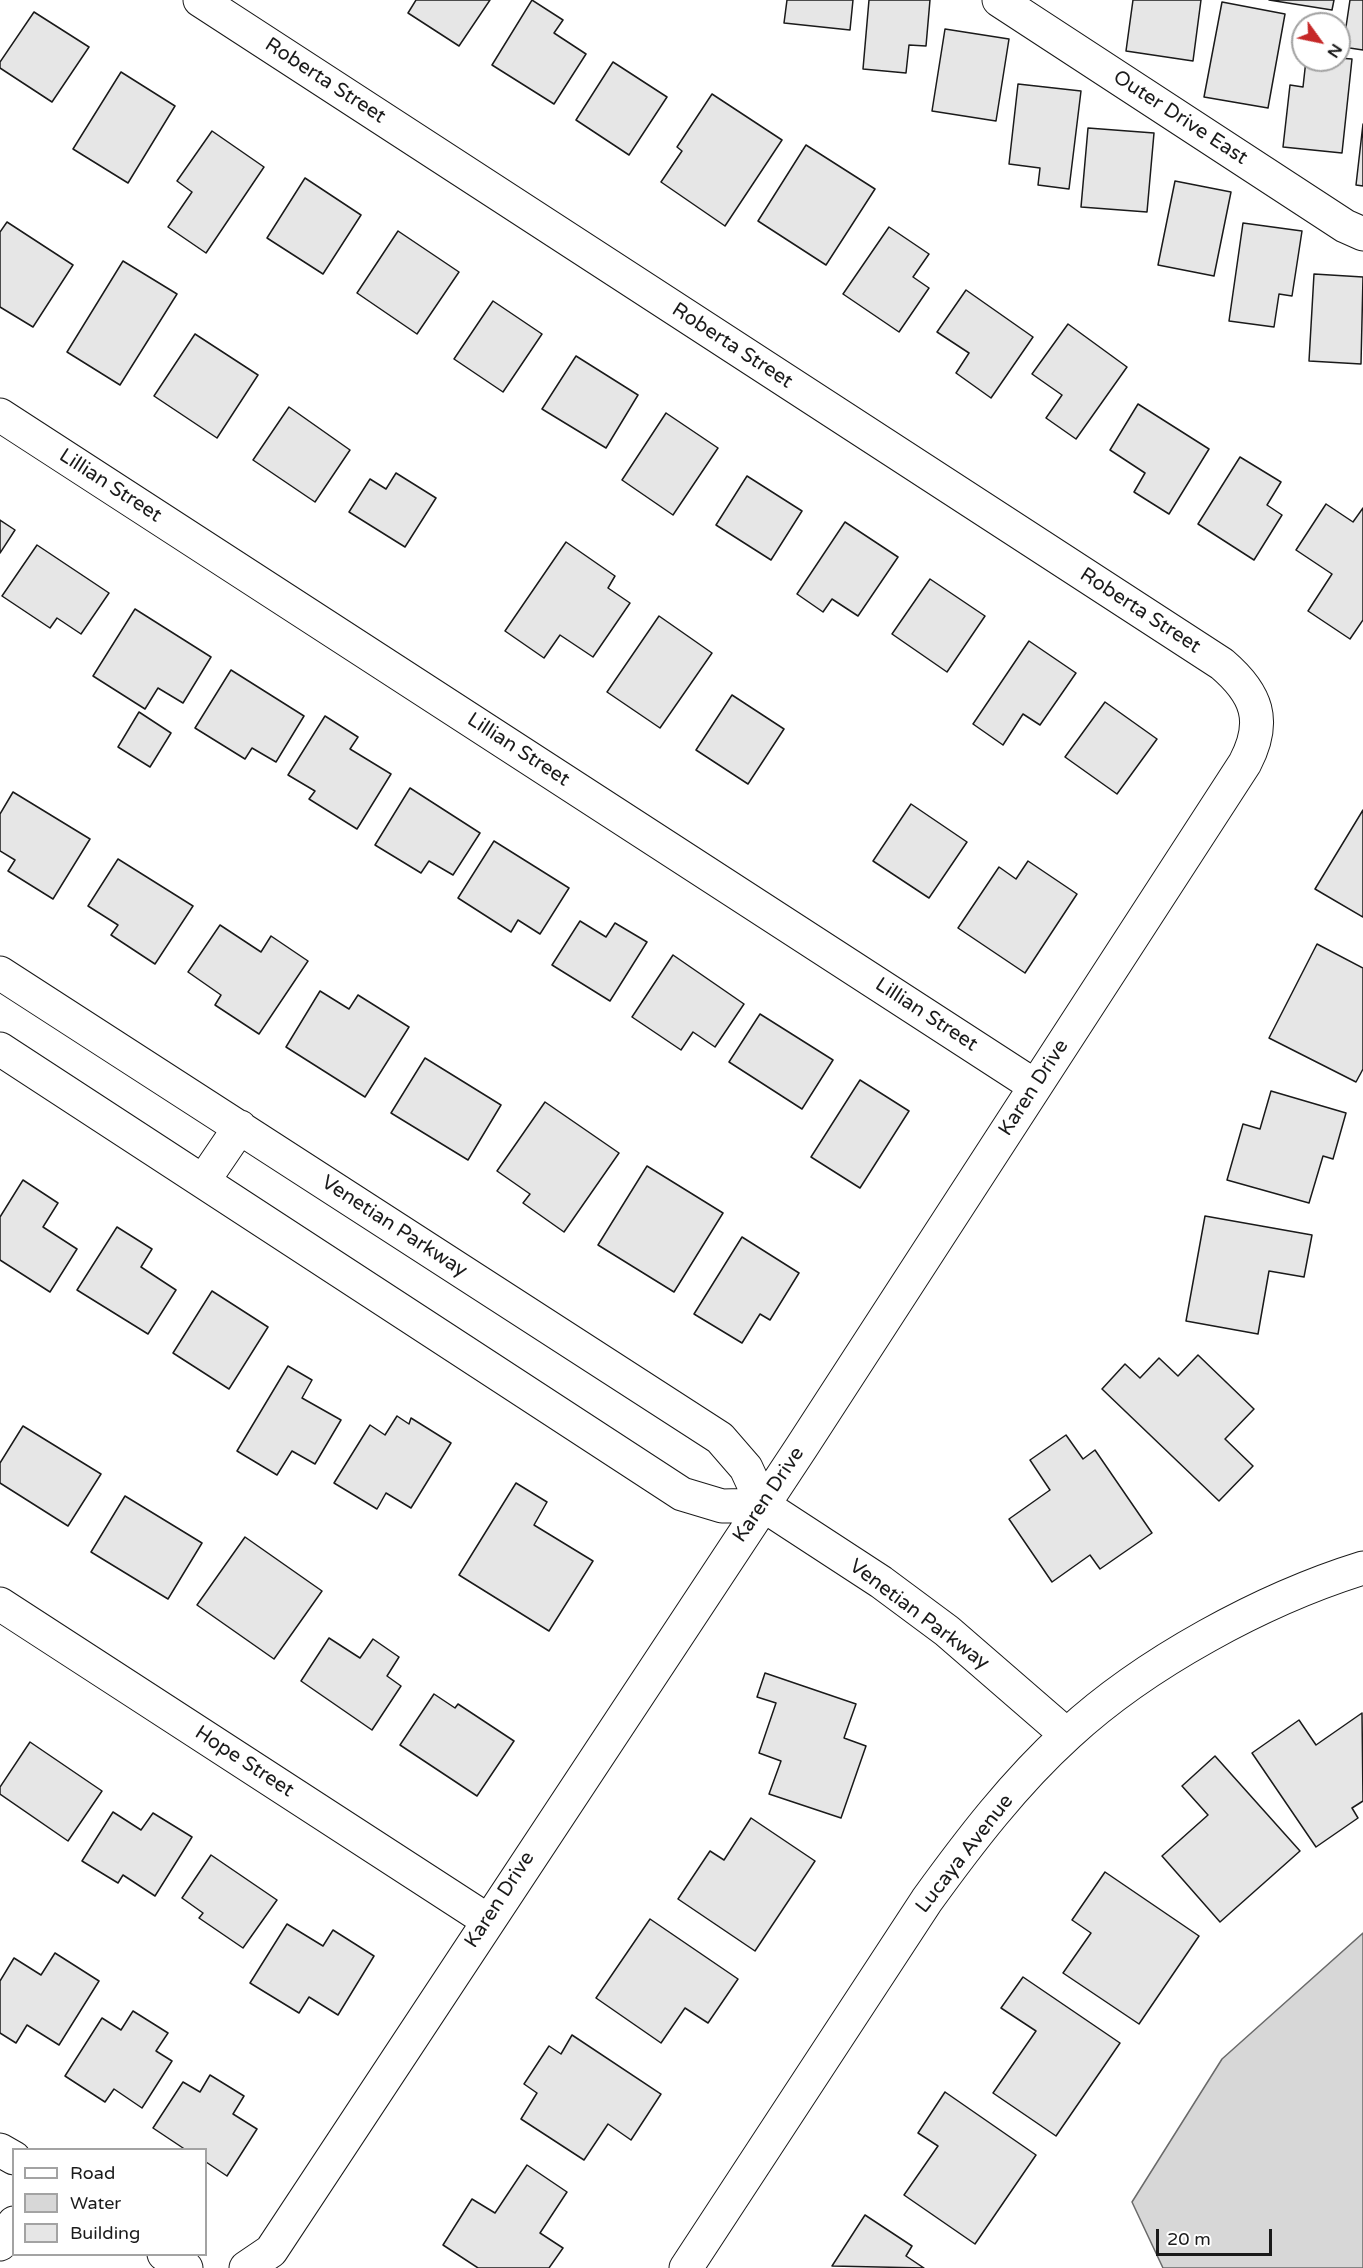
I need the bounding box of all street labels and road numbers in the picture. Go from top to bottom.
street label: Roberta Street [260,33,390,129]
street label: Outer Drive East [1108,66,1252,170]
street label: Roberta Street [667,298,797,394]
street label: Lillian Street [54,444,166,528]
street label: Roberta Street [1075,563,1205,659]
street label: Lillian Street [462,708,574,792]
street label: Lillian Street [870,973,982,1057]
street label: Karen Drive [994,1035,1074,1141]
street label: Venetian Parkway [317,1171,471,1283]
street label: Karen Drive [728,1443,810,1547]
street label: Venetian Parkway [844,1555,994,1675]
street label: Hope Street [190,1721,298,1803]
street label: Lucaya Avenue [911,1790,1019,1918]
street label: Karen Drive [460,1847,540,1953]

